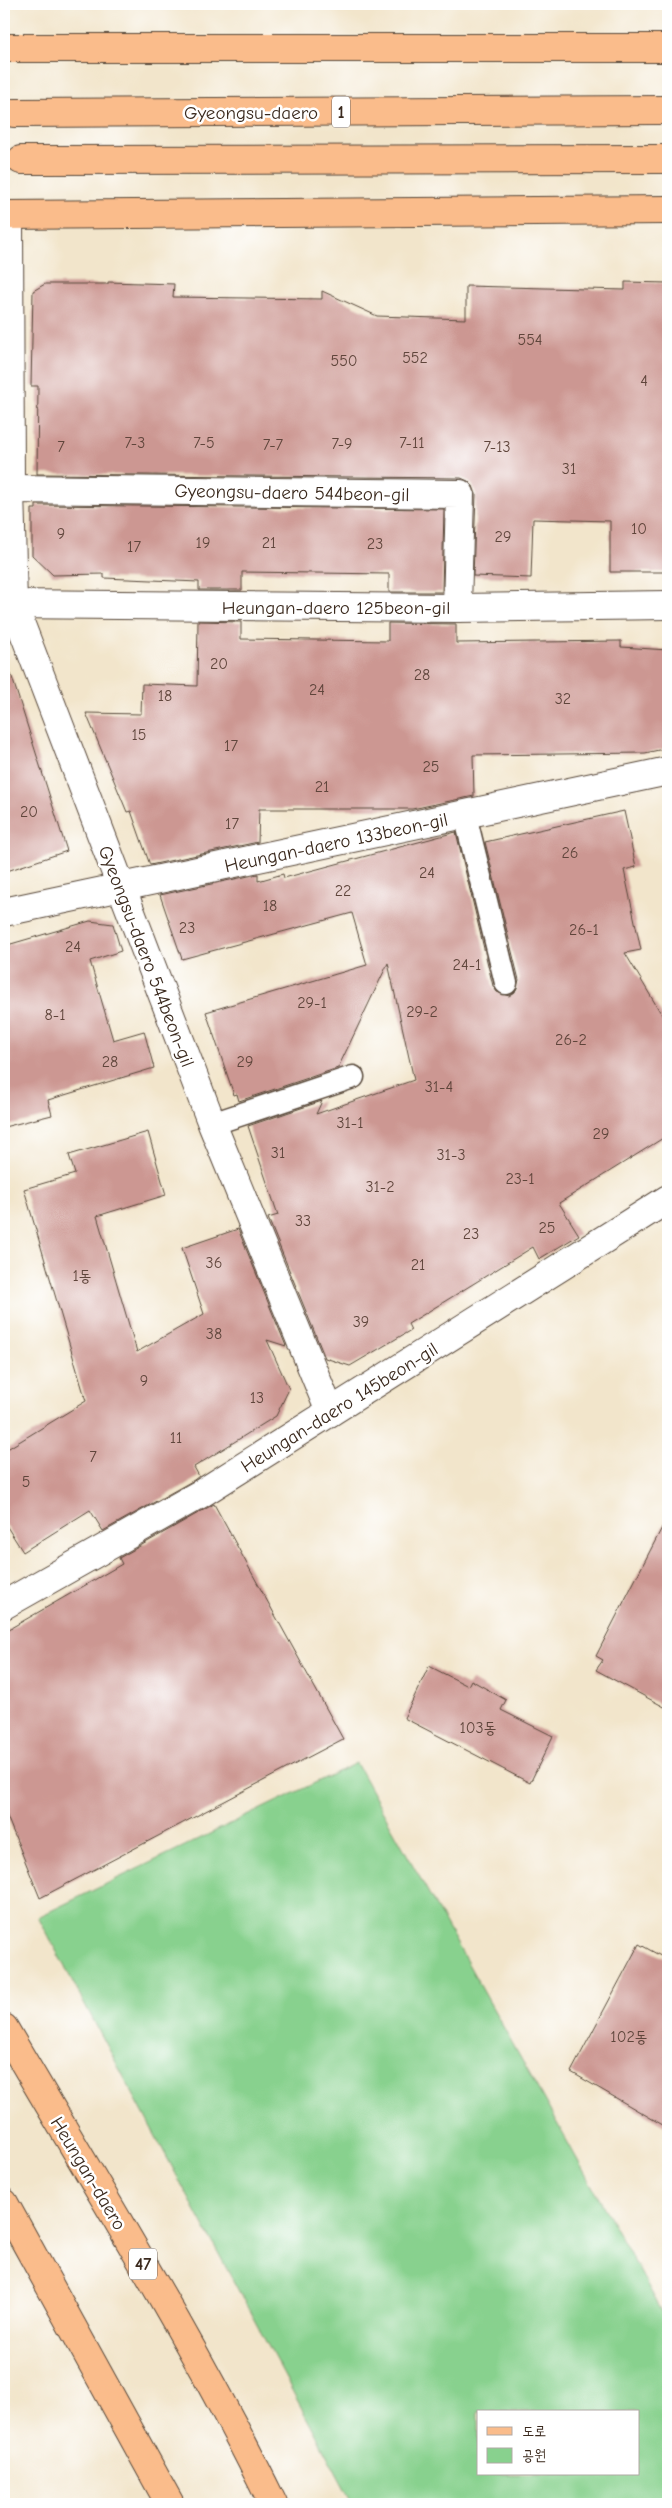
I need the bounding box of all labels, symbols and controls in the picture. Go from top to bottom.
road number: 1 [332,96,350,128]
street label: Gyeongsu-daero [184,102,318,124]
house number: 554 [517,331,543,349]
house number: 552 [402,349,428,367]
house number: 550 [330,352,358,370]
house number: 4 [640,372,648,390]
house number: 7-3 [125,434,145,452]
house number: 7-5 [193,434,215,452]
house number: 7-11 [399,434,425,452]
house number: 7-9 [331,435,353,453]
house number: 7-7 [263,436,284,454]
house number: 7 [57,438,65,456]
house number: 7-13 [483,438,511,456]
house number: 31 [562,460,576,478]
street label: Gyeongsu-daero 544beon-gil [174,480,410,506]
house number: 10 [631,520,647,538]
house number: 9 [57,525,65,543]
house number: 29 [495,528,511,546]
house number: 19 [196,534,210,552]
house number: 21 [262,534,276,552]
house number: 23 [367,535,383,553]
house number: 17 [127,538,141,556]
street label: Heungan-daero 125beon-gil [222,597,450,619]
house number: 20 [210,655,228,673]
house number: 28 [414,666,430,684]
house number: 24 [309,681,325,699]
house number: 18 [158,687,172,705]
house number: 32 [555,690,571,708]
house number: 15 [131,726,147,744]
house number: 17 [224,737,238,755]
house number: 25 [422,758,440,776]
house number: 21 [315,778,329,796]
house number: 20 [20,803,38,821]
street label: Heungan-daero 133beon-gil [223,809,450,877]
house number: 17 [225,815,239,833]
street label: Gyeongsu-daero 544beon-gil [94,843,199,1070]
house number: 26 [561,844,579,862]
house number: 24 [419,864,435,882]
house number: 22 [335,882,351,900]
house number: 18 [263,897,277,915]
house number: 23 [179,919,195,937]
house number: 26-1 [569,921,599,939]
house number: 24 [65,938,81,956]
house number: 24-1 [453,956,481,974]
house number: 29-1 [297,994,327,1012]
house number: 29-2 [406,1003,438,1021]
house number: 8-1 [44,1006,66,1024]
house number: 26-2 [555,1031,587,1049]
house number: 28 [102,1053,118,1071]
house number: 29 [237,1053,253,1071]
house number: 31-4 [425,1078,453,1096]
house number: 31-1 [336,1114,364,1132]
house number: 29 [593,1125,609,1143]
house number: 31 [271,1144,285,1162]
house number: 31-3 [437,1146,465,1164]
house number: 23-1 [505,1170,535,1188]
house number: 31-2 [365,1178,395,1196]
house number: 33 [295,1212,311,1230]
house number: 25 [538,1219,556,1237]
house number: 23 [463,1225,479,1243]
house number: 36 [206,1254,222,1272]
house number: 21 [411,1256,425,1274]
house number: 1동 [72,1267,92,1285]
house number: 39 [353,1313,369,1331]
house number: 38 [206,1325,222,1343]
street label: Heungan-daero 145beon-gil [237,1338,442,1478]
house number: 9 [140,1372,148,1390]
house number: 13 [250,1389,264,1407]
house number: 11 [170,1429,182,1447]
house number: 7 [89,1448,97,1466]
house number: 5 [22,1473,30,1491]
house number: 103동 [459,1719,497,1737]
house number: 102동 [610,2028,648,2046]
street label: Heungan-daero [46,2113,131,2234]
road number: 47 [129,2248,157,2280]
legend [477,2410,640,2476]
text: 도로 [522,2422,546,2440]
text: 공원 [522,2446,546,2464]

